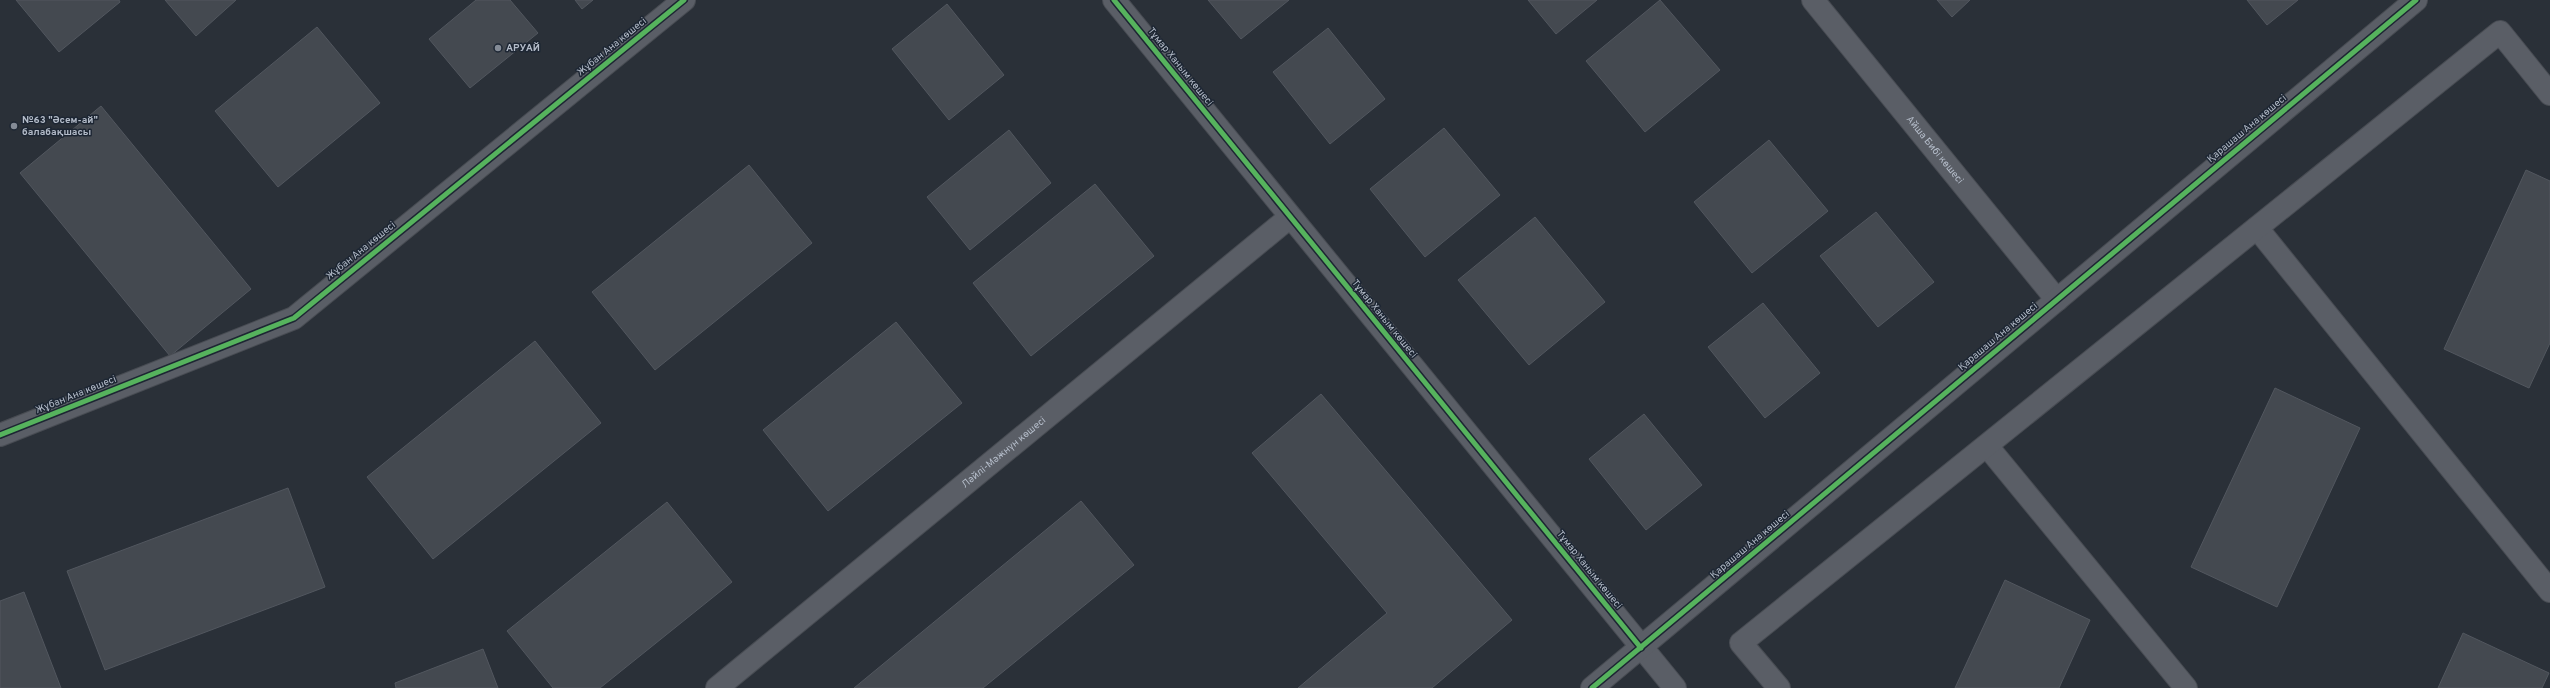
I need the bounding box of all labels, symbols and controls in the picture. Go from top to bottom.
street label: Жұбан Ана көшесі [575,15,649,79]
street label: Тұмар Ханым көшесі [1144,25,1216,109]
place label: АРУАЙ [506,42,540,55]
marker: АРУАЙ [493,43,503,53]
street label: Қарашаш Ана көшесі [2205,92,2289,166]
street label: Айша Бибі көшесі [1903,113,1966,186]
place label: №63 "Әсем-ай" балабақшасы [22,114,98,139]
marker: №63 "Әсем-ай" балабақшасы [9,121,19,131]
street label: Жұбан Ана көшесі [324,219,398,283]
street label: Тұмар Ханым көшесі [1348,277,1420,361]
street label: Қарашаш Ана көшесі [1956,300,2040,374]
street label: Жұбан Ана көшесі [34,373,118,417]
street label: Ләйлі-Мәжнүн көшесі [959,414,1048,491]
street label: Қарашаш Ана көшесі [1708,508,1792,582]
street label: Тұмар Ханым көшесі [1553,528,1625,612]

